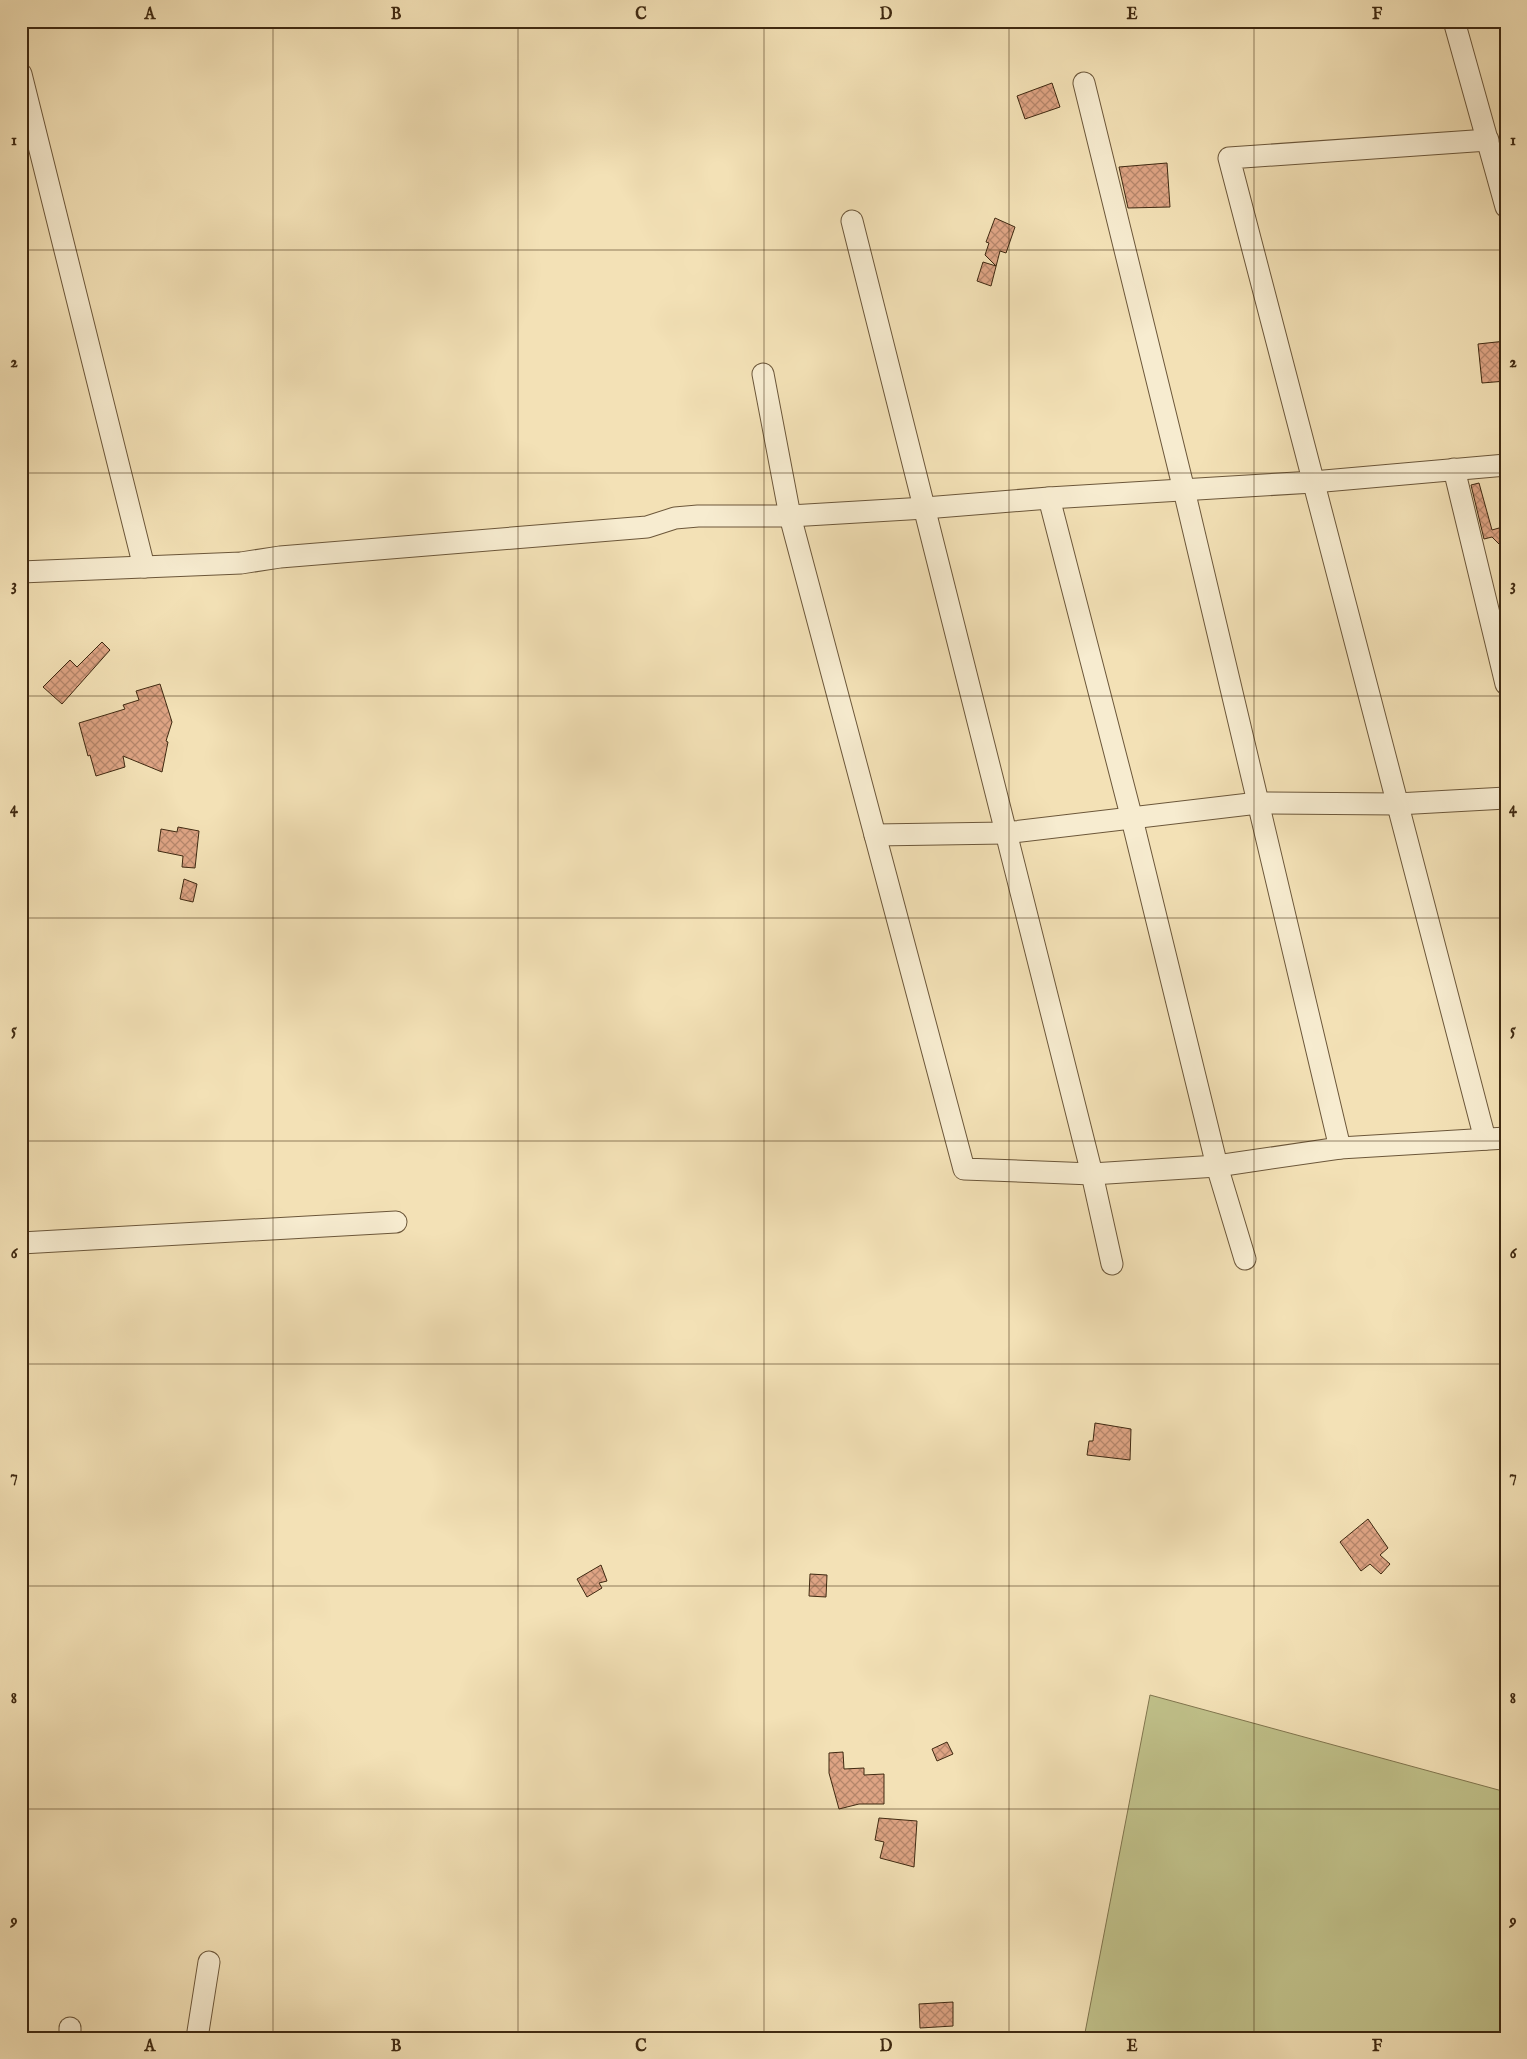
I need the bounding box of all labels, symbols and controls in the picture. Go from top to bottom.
text: A [144,5,157,25]
text: B [391,5,402,25]
text: C [635,5,647,25]
text: D [880,5,893,25]
text: E [1126,5,1138,25]
text: F [1372,5,1383,25]
text: 1 [11,131,17,151]
text: 1 [1510,131,1516,151]
text: 2 [10,353,18,373]
text: 2 [1509,353,1517,373]
text: 3 [11,576,17,596]
text: 3 [1510,576,1516,596]
text: 4 [10,799,19,819]
text: 4 [1509,799,1518,819]
text: 5 [11,1021,17,1041]
text: 5 [1510,1021,1516,1041]
text: 6 [11,1244,19,1264]
text: 6 [1510,1244,1518,1264]
text: 7 [10,1467,18,1487]
text: 7 [1509,1467,1517,1487]
text: 8 [11,1689,17,1709]
text: 8 [1510,1689,1516,1709]
text: 9 [10,1912,18,1932]
text: 9 [1509,1912,1517,1932]
text: A [144,2037,157,2057]
text: B [391,2037,402,2057]
text: C [635,2037,647,2057]
text: D [880,2037,893,2057]
text: E [1126,2037,1138,2057]
text: F [1372,2037,1383,2057]

